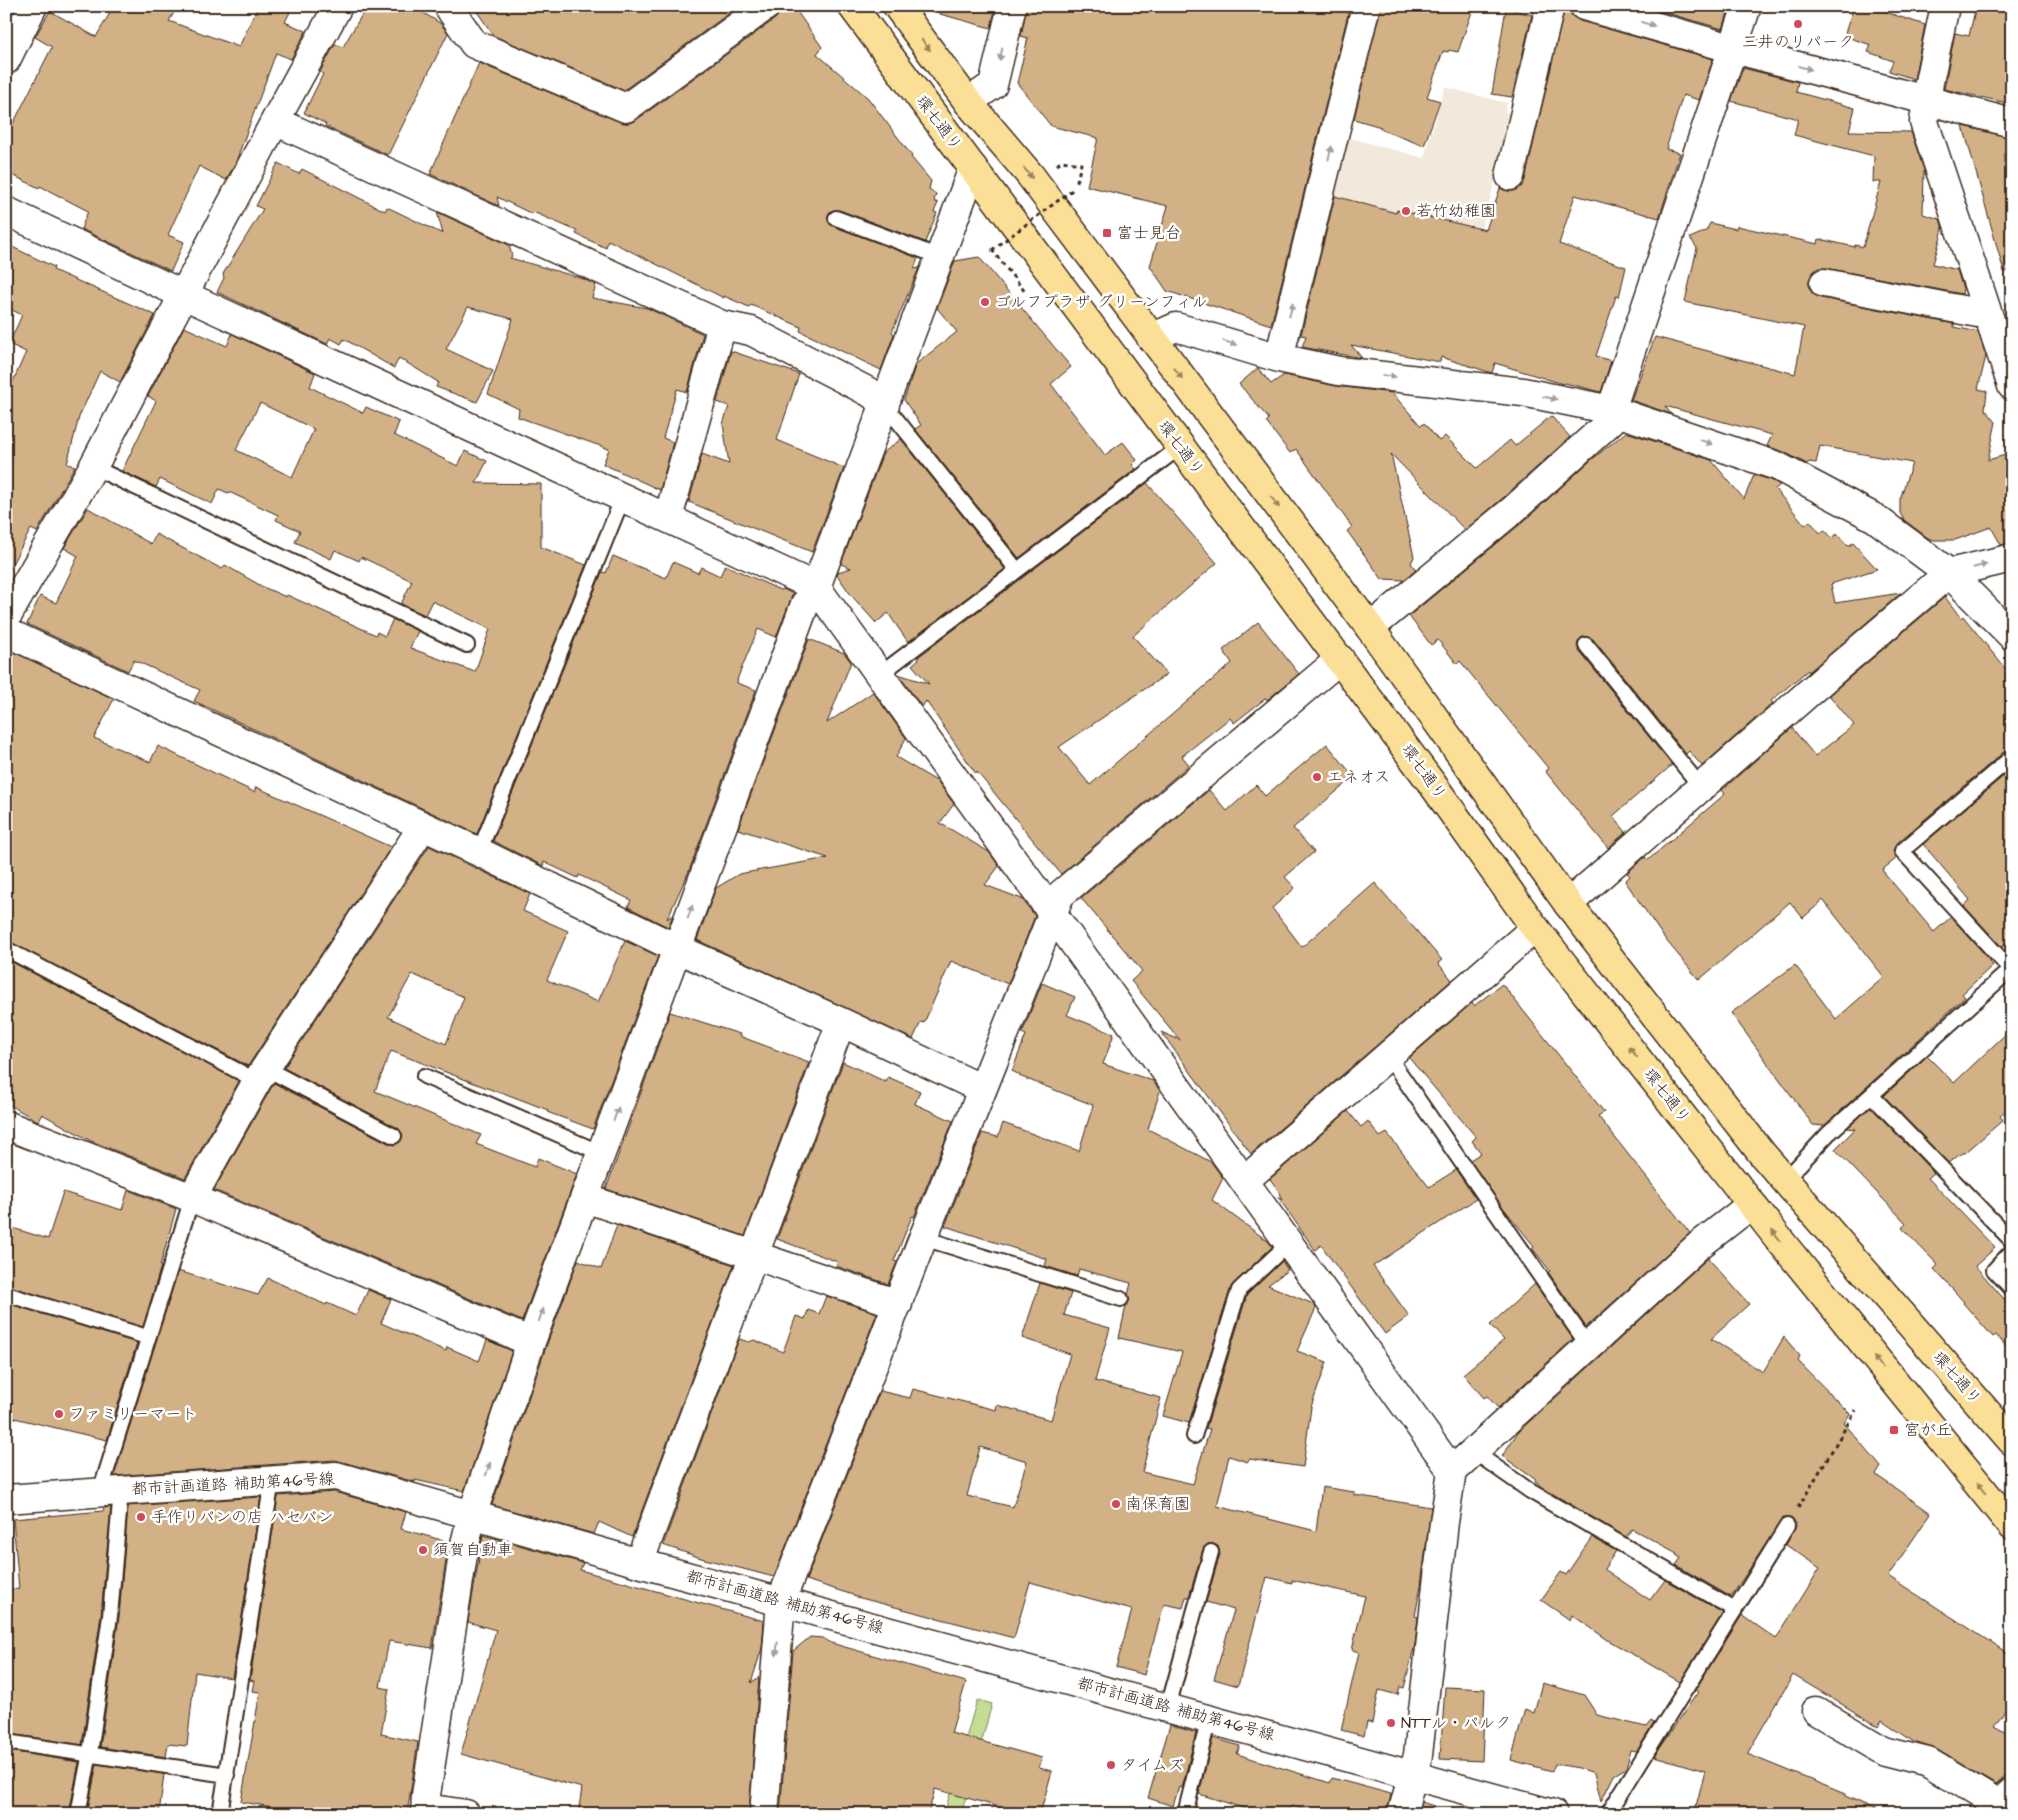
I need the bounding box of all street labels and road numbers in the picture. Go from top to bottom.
street label: 環七通り [911,91,967,155]
street label: 環七通り [1153,416,1209,480]
street label: 環七通り [1396,740,1452,804]
street label: 環七通り [1639,1064,1695,1128]
street label: 環七通り [1928,1347,1986,1409]
street label: 都市計画道路 補助第46号線 [131,1468,335,1500]
street label: 都市計画道路 補助第46号線 [684,1565,886,1639]
street label: 都市計画道路 補助第46号線 [1075,1672,1277,1746]

